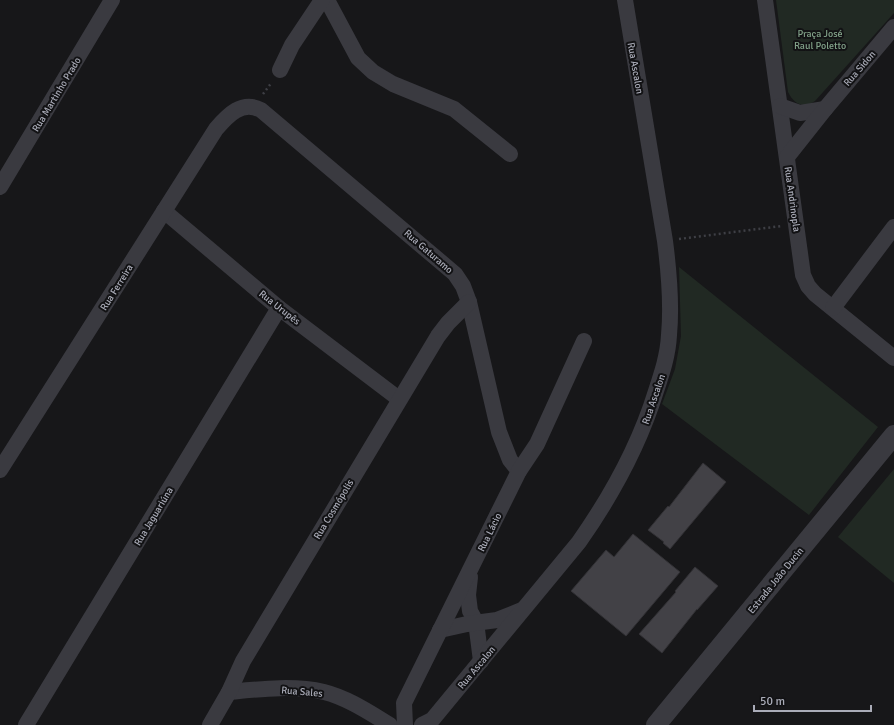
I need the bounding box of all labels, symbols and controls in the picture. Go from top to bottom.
park label: Praça José Raul Poletto [794,28,846,52]
street label: Rua Ascalon [625,41,645,95]
street label: Rua Sidon [841,49,878,89]
street label: Rua Martinho Prado [30,55,84,134]
street label: Rua Andrinopla [781,166,803,233]
street label: Rua Gaturamo [401,227,455,276]
street label: Rua Ferreira [98,262,136,313]
street label: Rua Urupês [256,288,303,328]
street label: Rua Ascalon [640,373,668,426]
street label: Rua Cosmópolis [311,477,357,542]
street label: Rua Jaguariúna [132,485,176,548]
street label: Rua Lácio [475,511,504,554]
street label: Estrada João Ducin [745,545,806,616]
street label: Rua Ascalon [455,644,498,692]
street label: Rua Sales [281,684,324,700]
scale bar [754,687,871,713]
text: 50 m [760,694,785,709]

